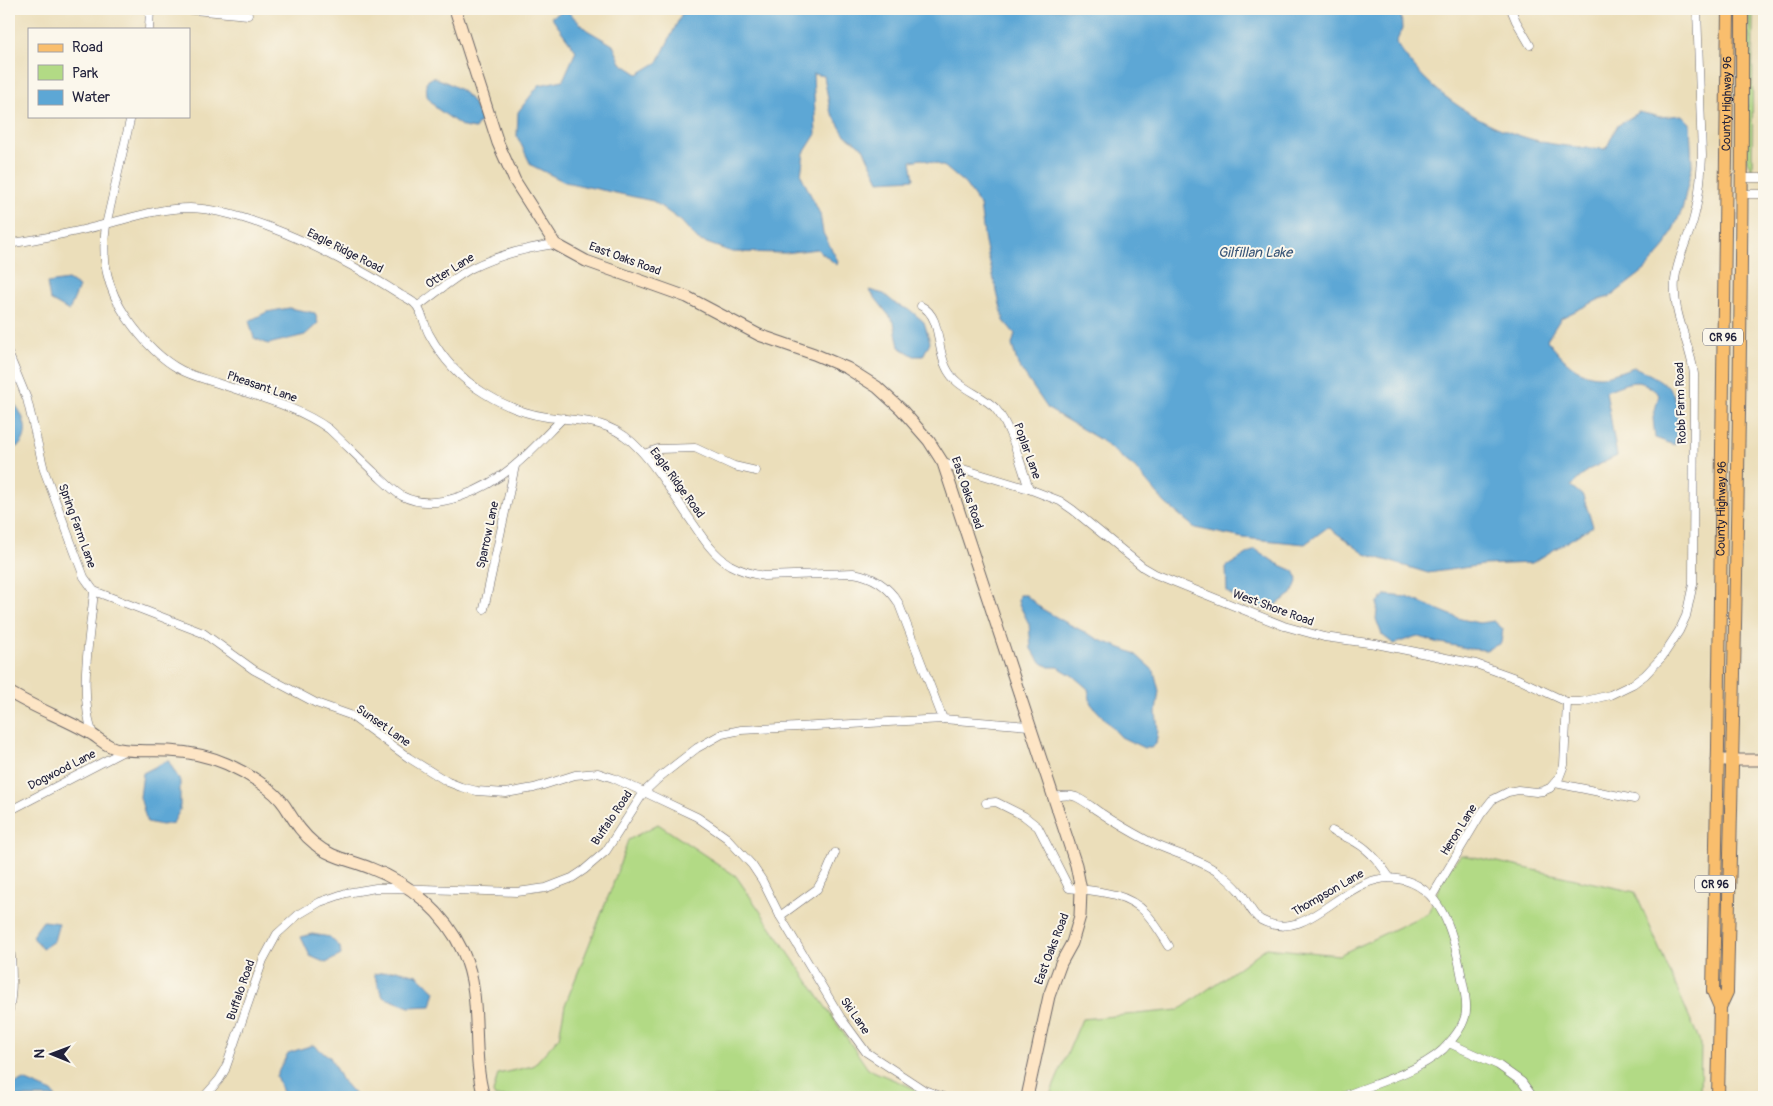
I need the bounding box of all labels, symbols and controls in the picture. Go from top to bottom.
legend [28,28,190,118]
text: Road [72,38,103,57]
street label: County Highway 96 [1719,56,1735,151]
text: Park [72,64,99,83]
text: Water [72,88,111,107]
street label: Eagle Ridge Road [304,225,386,277]
street label: East Oaks Road [587,239,663,279]
water label: Gilfillan Lake [1218,244,1294,261]
street label: Otter Lane [423,250,477,292]
road number: CR 96 [1703,328,1743,346]
street label: Robb Farm Road [1672,362,1690,444]
street label: Pheasant Lane [225,368,299,406]
street label: Poplar Lane [1010,421,1044,481]
street label: Eagle Ridge Road [646,445,708,521]
street label: East Oaks Road [948,455,986,531]
street label: County Highway 96 [1713,461,1729,556]
street label: Spring Farm Lane [55,482,99,570]
street label: Sparrow Lane [474,500,502,570]
street label: West Shore Road [1230,586,1316,630]
street label: Sunset Lane [353,702,413,750]
street label: Dogwood Lane [26,746,99,794]
street label: Buffalo Road [588,788,636,848]
street label: Heron Lane [1437,802,1481,858]
street label: Thompson Lane [1289,866,1367,920]
road number: CR 96 [1695,876,1735,892]
street label: East Oaks Road [1031,911,1073,987]
street label: Buffalo Road [224,958,258,1022]
street label: Ski Lane [837,995,873,1037]
north arrow [28,1028,78,1078]
text: N [31,1049,48,1059]

